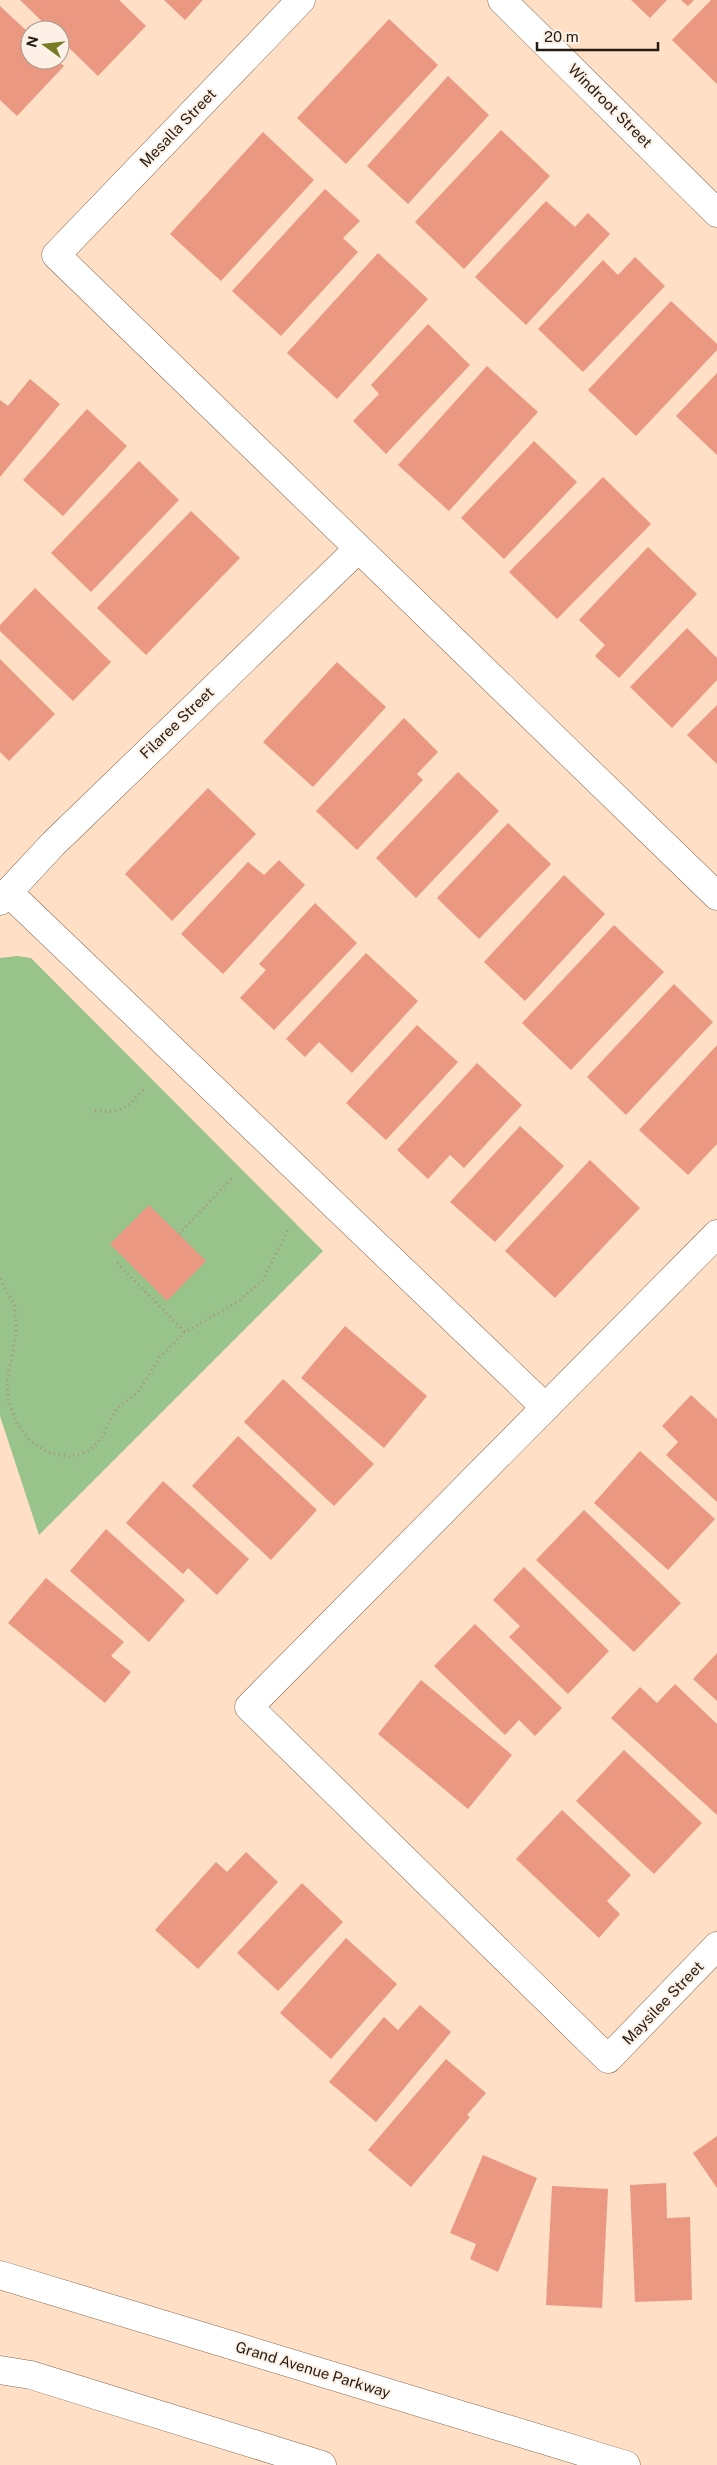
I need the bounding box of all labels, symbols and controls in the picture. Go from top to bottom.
north arrow [20,20,70,70]
scale bar [537,20,658,52]
text: 20 m [544,28,579,45]
text: N [23,34,42,49]
street label: Windroot Street [565,60,656,151]
street label: Mesalla Street [136,85,219,170]
street label: Filaree Street [136,683,217,762]
street label: Maysilee Street [619,1957,707,2048]
street label: Grand Avenue Parkway [234,2338,393,2401]

